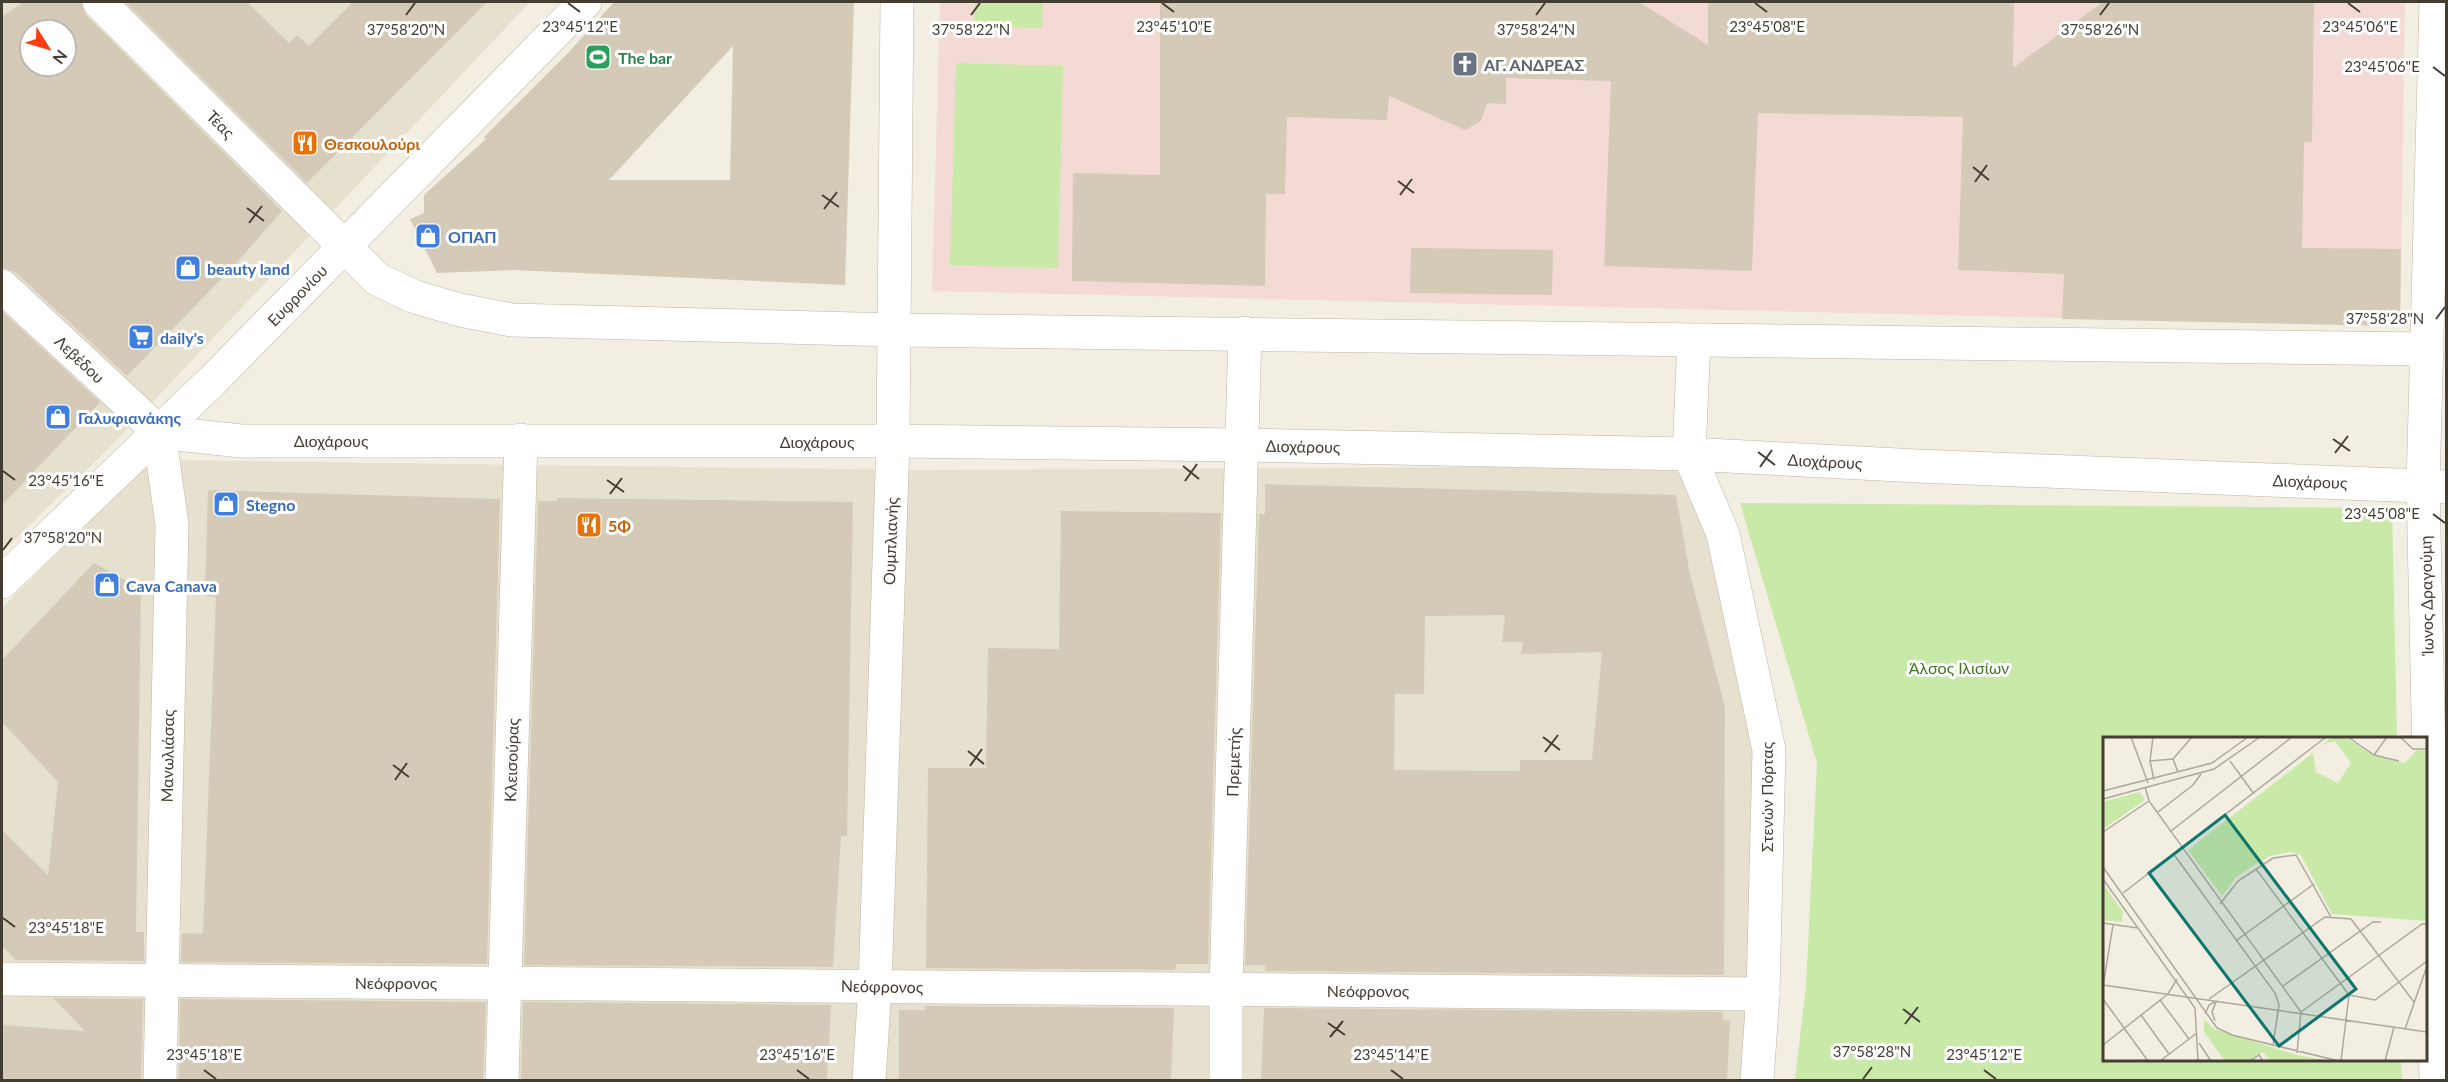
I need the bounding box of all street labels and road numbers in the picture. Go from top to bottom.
street label: Τέας [203,106,239,142]
street label: Ευφρονίου [263,260,331,330]
street label: Λεβέδου [51,331,109,387]
street label: Διοχάρους [294,431,369,450]
street label: Διοχάρους [780,432,855,451]
street label: Διοχάρους [1265,436,1341,456]
street label: Διοχάρους [1787,450,1863,472]
street label: Διοχάρους [2272,470,2348,492]
street label: Ουμπλιανής [879,496,901,585]
street label: Ίωνος Δραγούμη [2415,535,2437,657]
street label: Μανωλιάσας [157,709,177,803]
street label: Κλεισούρας [500,717,522,802]
street label: Πρεμετής [1222,726,1244,797]
street label: Στενών Πόρτας [1757,741,1776,852]
street label: Νεόφρονος [355,973,438,992]
street label: Νεόφρονος [841,976,924,996]
street label: Νεόφρονος [1327,981,1410,1000]

